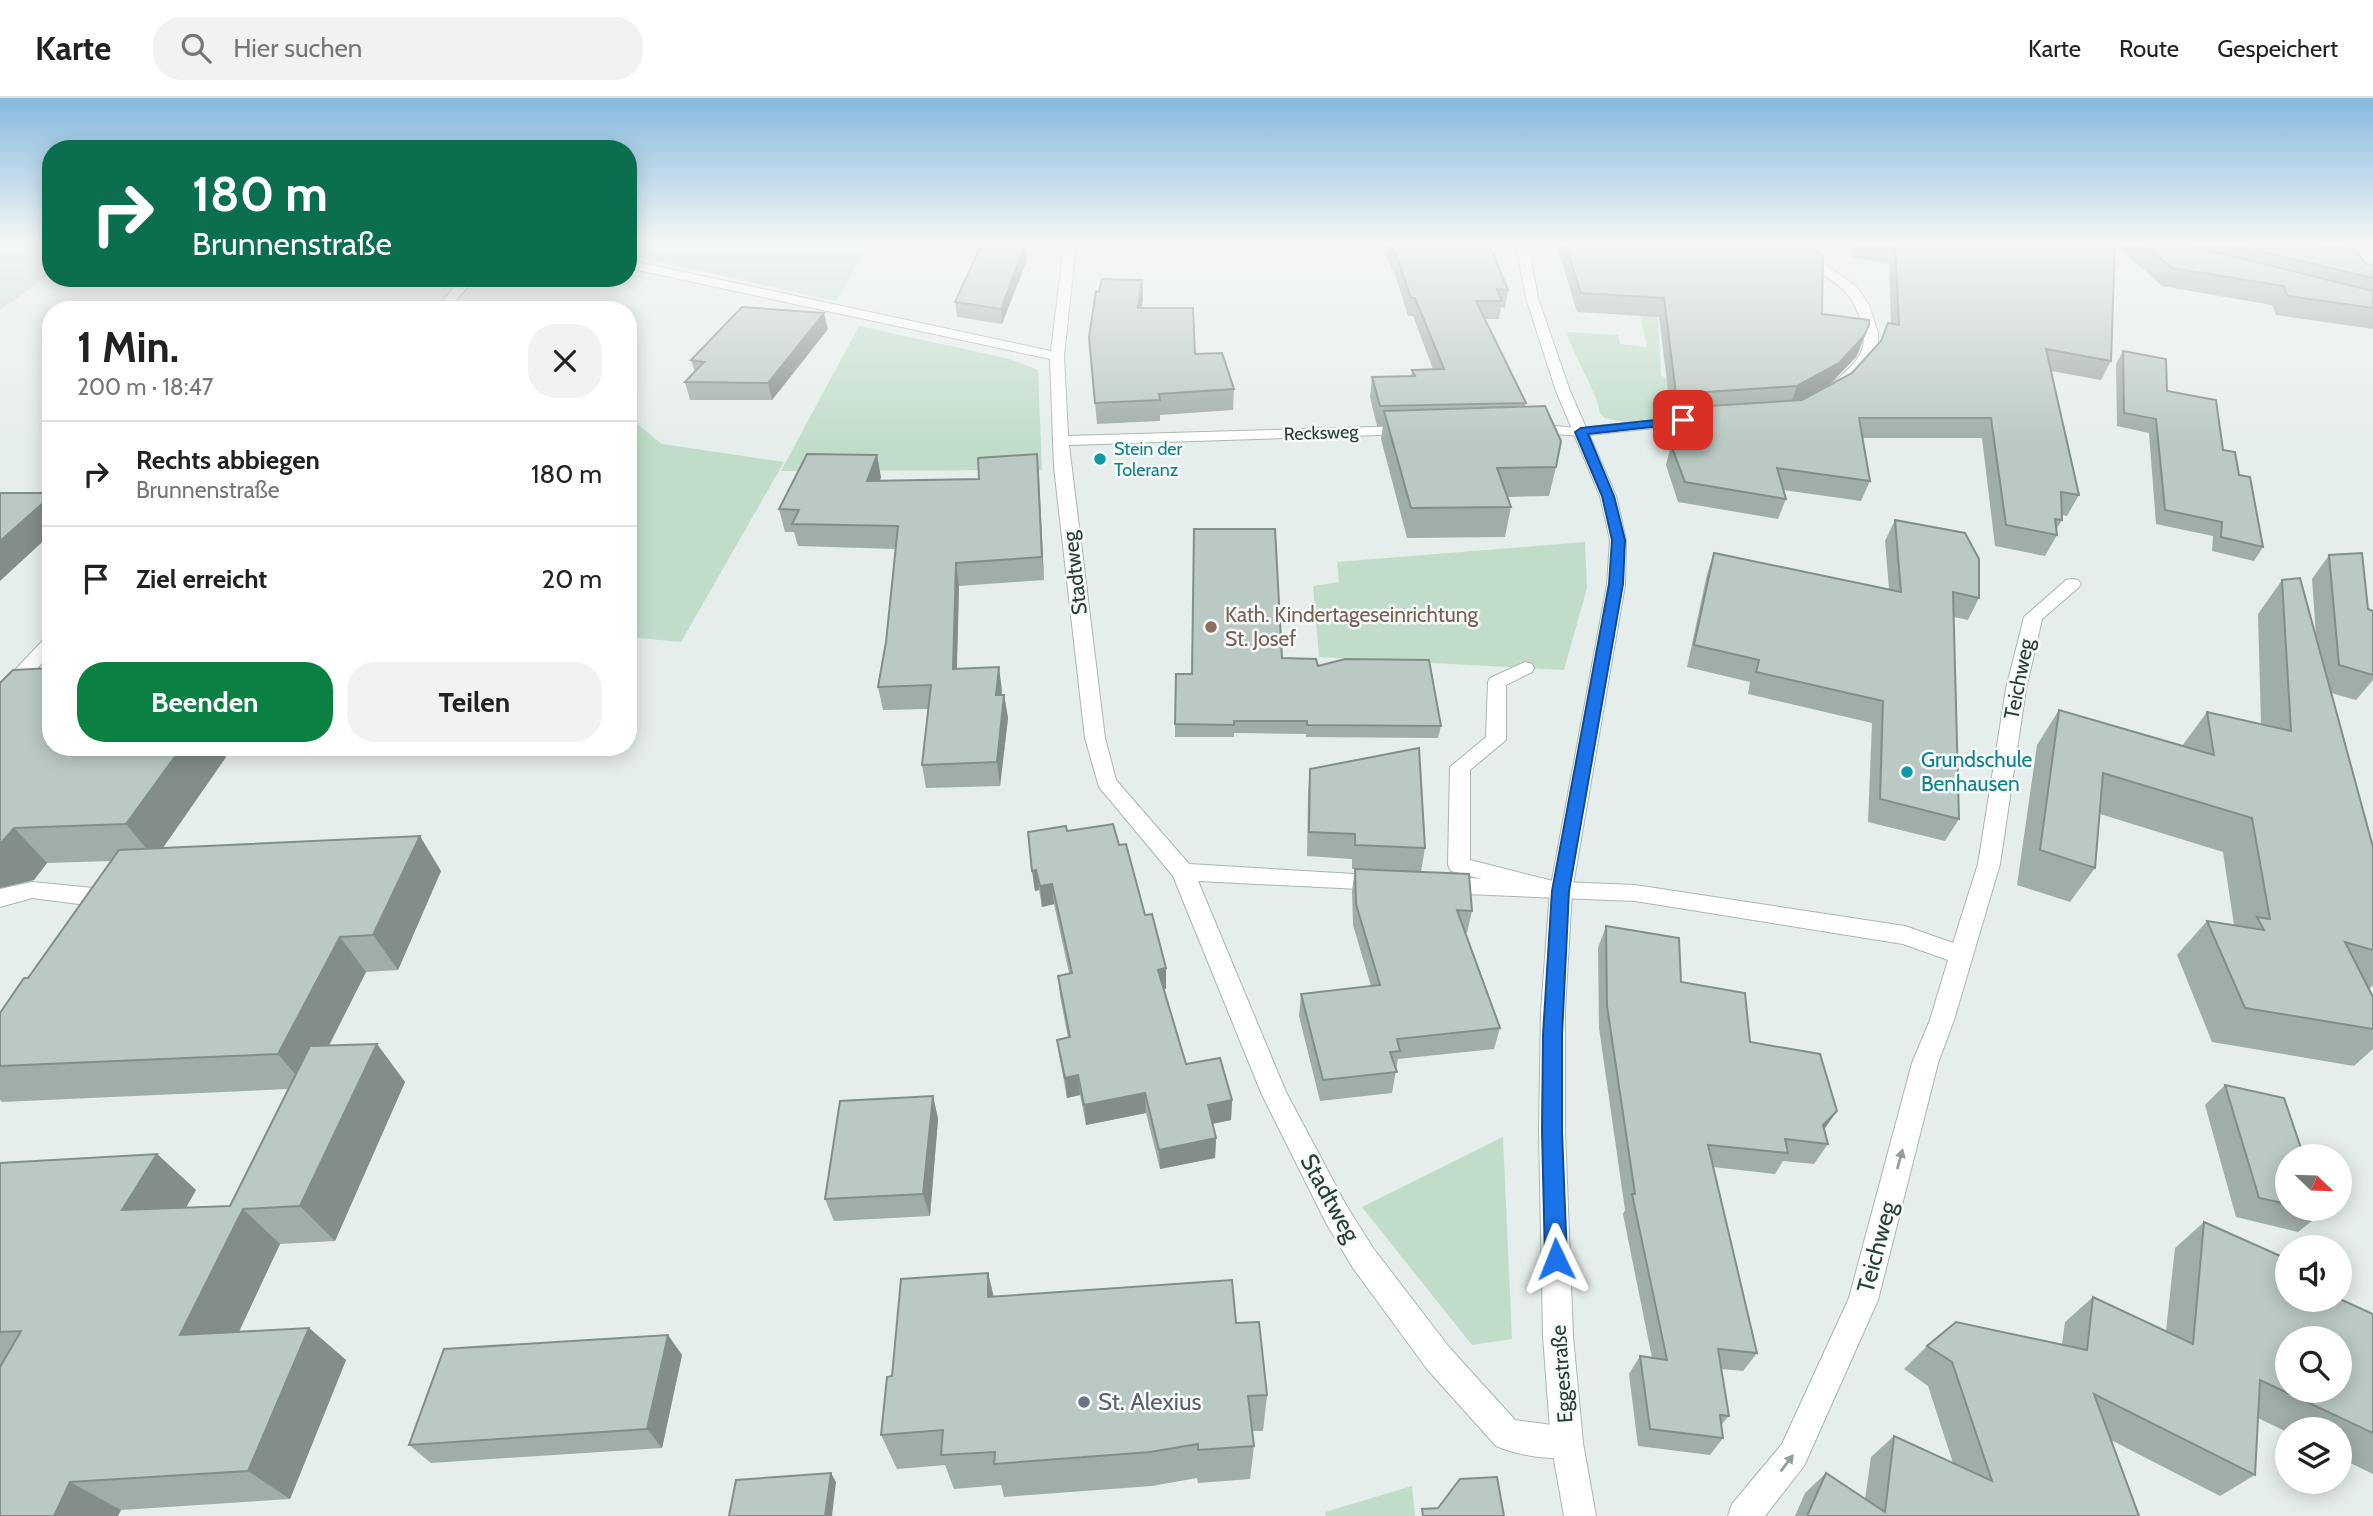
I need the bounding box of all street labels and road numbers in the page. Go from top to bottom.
street label: Recksweg [1283,421,1360,445]
street label: Stadtweg [1057,529,1092,616]
street label: Teichweg [1998,636,2039,721]
street label: Stadtweg [1294,1149,1367,1248]
street label: Teichweg [1850,1197,1903,1296]
street label: Eggestraße [1546,1324,1577,1424]

